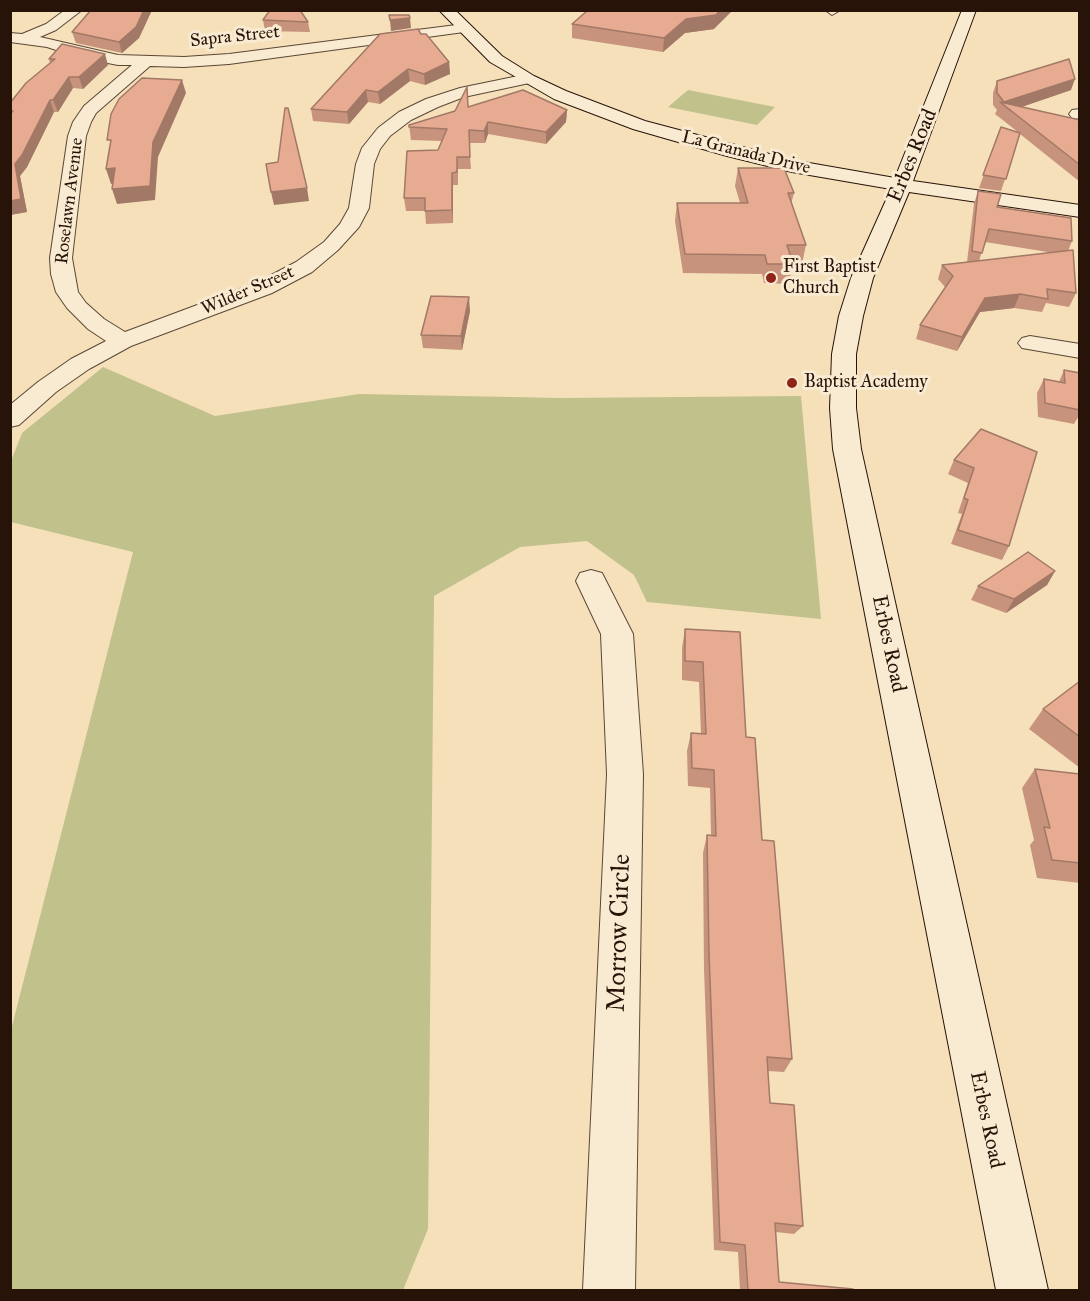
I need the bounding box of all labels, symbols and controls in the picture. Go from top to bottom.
street label: Sapra Street [189,22,281,52]
street label: Erbes Road [883,105,943,207]
street label: La Granada Drive [679,127,813,179]
street label: Roselawn Avenue [52,136,88,266]
place label: First Baptist Church [783,257,876,300]
street label: Wilder Street [198,262,298,320]
marker: First Baptist Church [764,271,778,285]
place label: Baptist Academy [804,372,928,394]
marker: Baptist Academy [785,376,799,390]
street label: Erbes Road [865,593,911,695]
street label: Morrow Circle [602,853,638,1013]
street label: Erbes Road [963,1069,1009,1171]

